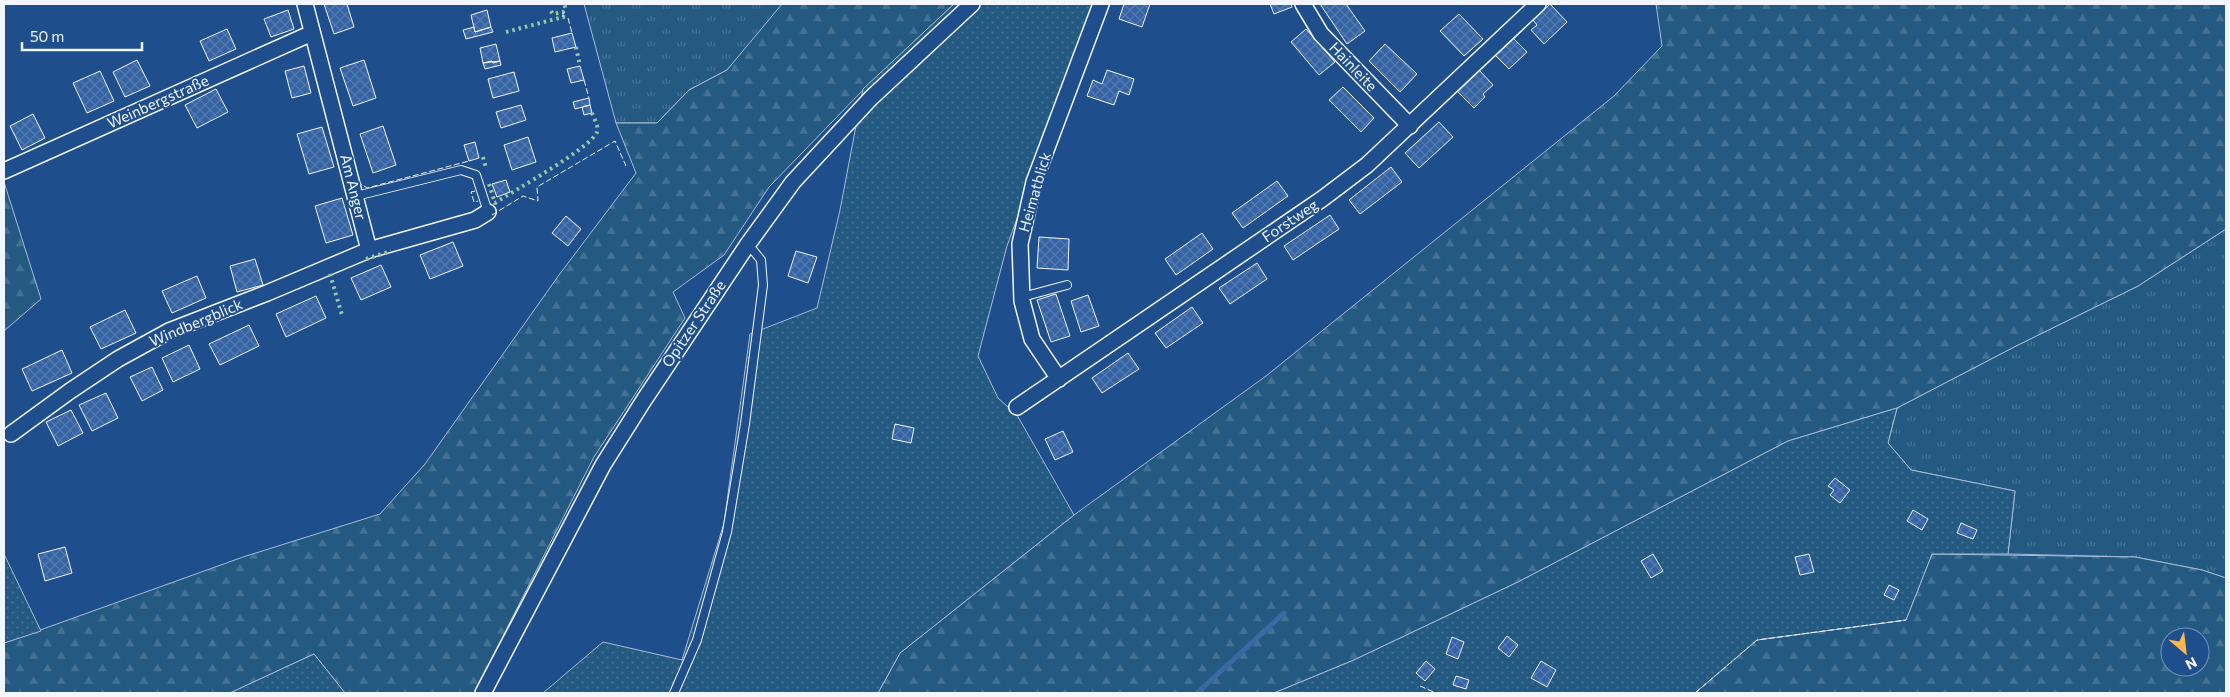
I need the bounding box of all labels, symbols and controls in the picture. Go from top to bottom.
scale bar [22,20,142,52]
text: 50 m [30,27,64,45]
street label: Hainleite [1326,38,1381,95]
street label: Weinbergstraße [104,71,211,132]
street label: Heimatblick [1014,150,1054,234]
street label: Am Anger [337,152,371,222]
street label: Forstweg [1258,195,1321,245]
street label: Opitzer Straße [658,277,729,370]
street label: Windbergblick [146,294,245,350]
north arrow [2160,627,2210,677]
text: N [2183,654,2200,674]

